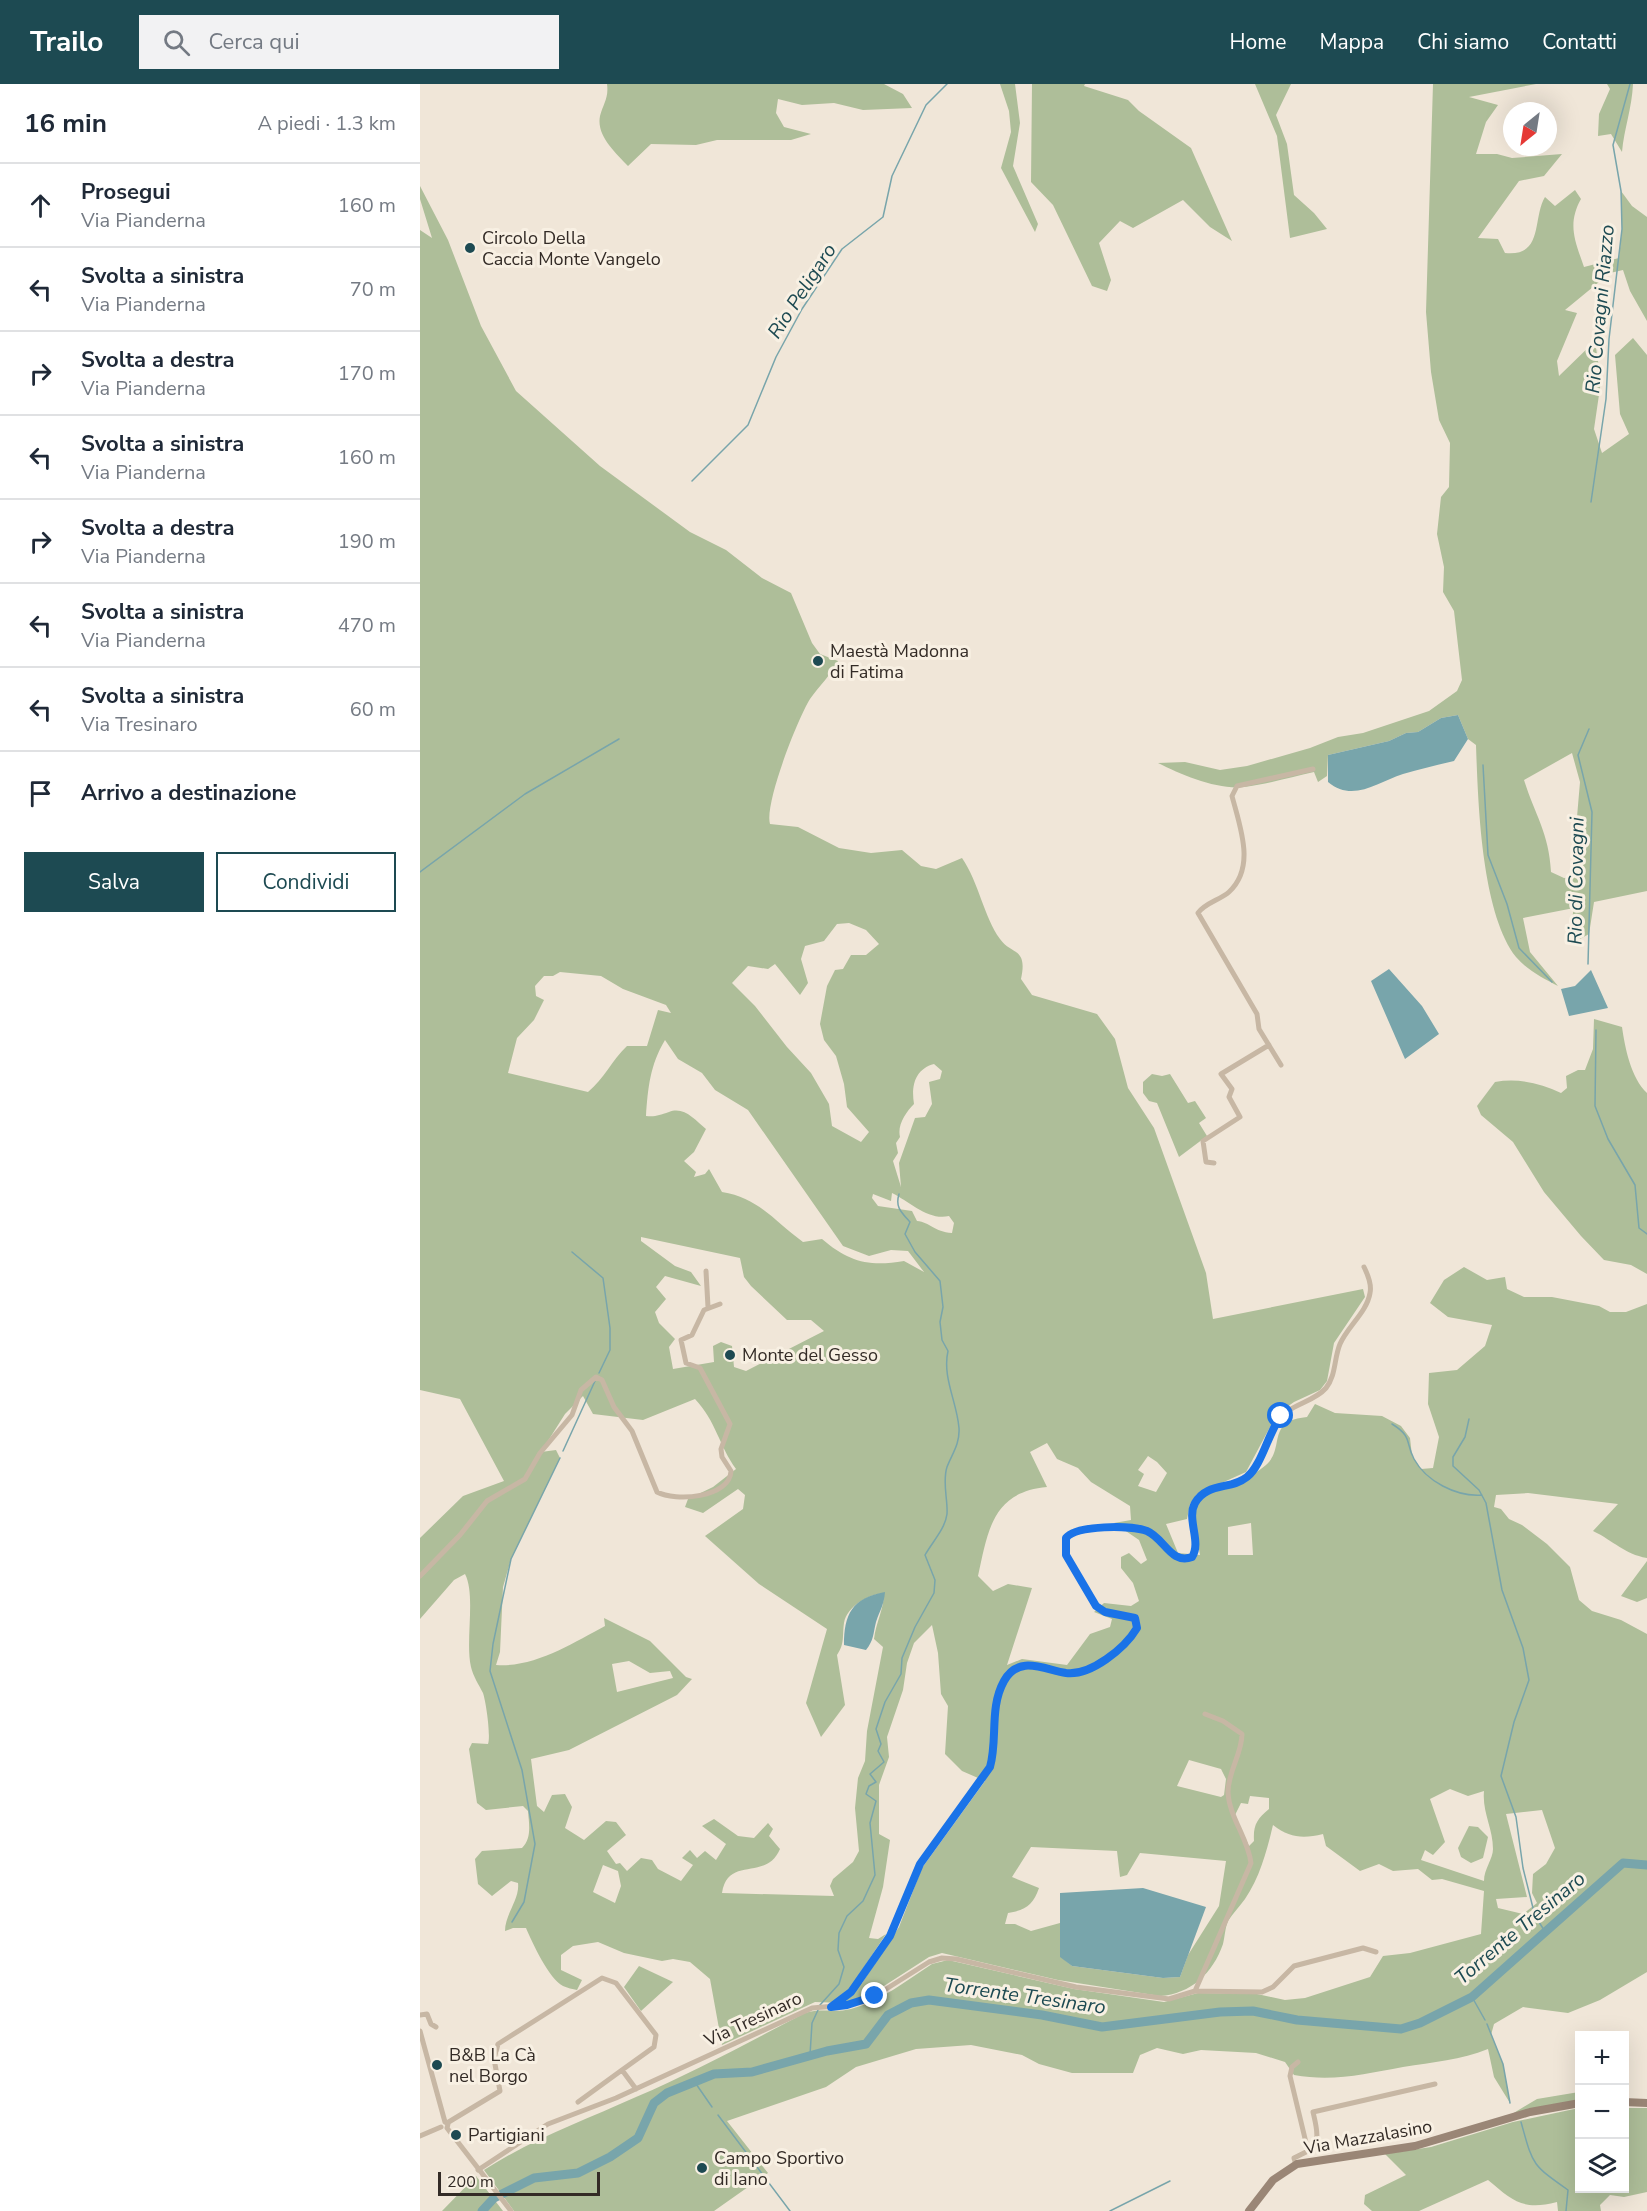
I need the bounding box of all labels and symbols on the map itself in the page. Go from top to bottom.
north arrow [1503,102,1557,156]
water label: Rio Covagni Riazzo [1579,223,1621,395]
place label: Circolo Della Caccia Monte Vangelo [482,226,661,271]
water label: Rio Peligaro [761,238,843,344]
marker: Circolo Della Caccia Monte Vangelo [463,241,477,255]
place label: Maestà Madonna di Fatima [830,639,969,684]
marker: Maestà Madonna di Fatima [811,654,825,668]
water label: Rio di Covagni [1561,816,1591,945]
place label: Monte del Gesso [742,1343,878,1367]
marker: Monte del Gesso [723,1348,737,1362]
route start [1267,1402,1293,1428]
water label: Torrente Tresinaro [1449,1865,1591,1991]
water label: Torrente Tresinaro [942,1971,1108,2021]
route end [861,1982,887,2008]
street label: Via Tresinaro [699,1986,806,2052]
place label: B&B La Cà nel Borgo [449,2043,536,2088]
marker: B&B La Cà nel Borgo [430,2058,444,2072]
street label: Via Mazzalasino [1301,2114,1434,2160]
place label: Partigiani [468,2123,545,2147]
marker: Partigiani [449,2128,463,2142]
place label: Campo Sportivo di Iano [714,2146,844,2191]
marker: Campo Sportivo di Iano [695,2161,709,2175]
scale bar [438,2169,600,2196]

